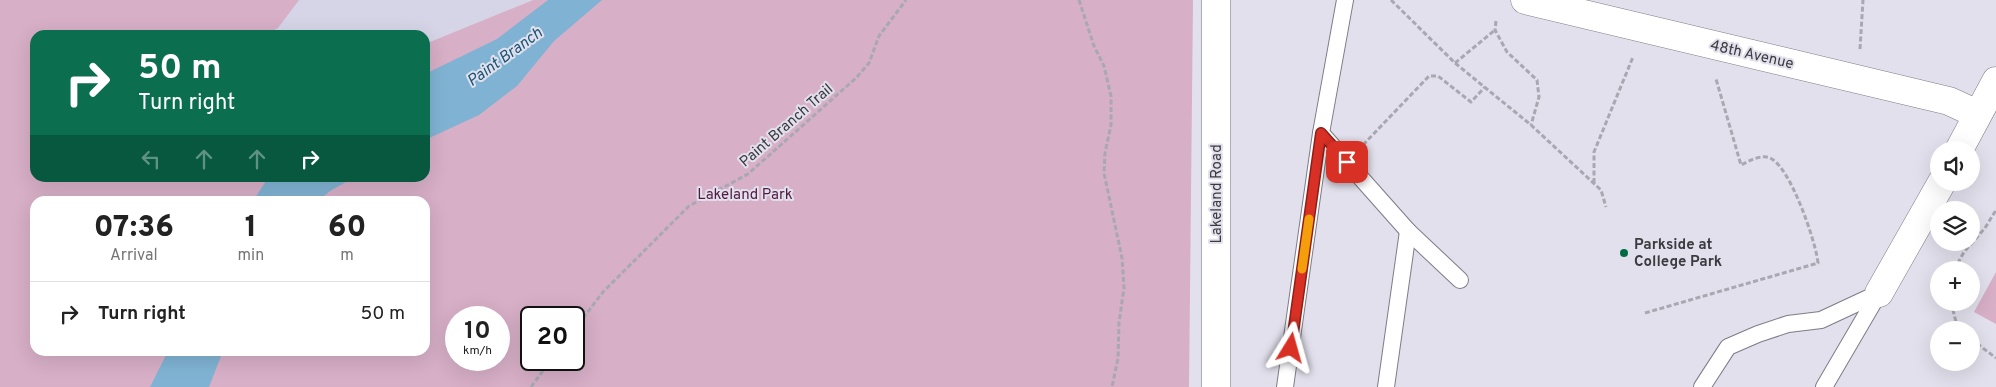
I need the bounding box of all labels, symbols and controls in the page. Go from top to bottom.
water label: Paint Branch [464,23,547,92]
street label: 48th Avenue [1708,37,1795,74]
text: 50 m [138,47,222,91]
icon: right [55,50,120,115]
street label: Paint Branch Trail [736,80,838,172]
text: Turn right [138,90,235,117]
pin [1326,141,1368,183]
map controls [1930,141,1980,371]
button: sound [1930,141,1980,191]
street label: Lakeland Road [1208,144,1227,244]
icon: left [137,145,165,173]
icon: ahead [190,145,218,173]
icon: ahead [243,145,271,173]
icon: right [296,145,324,173]
icon: arrive [1333,148,1361,176]
park label: Lakeland Park [697,186,793,205]
button: layers [1930,201,1980,251]
text: 07:36 [94,210,174,247]
text: 1 [245,210,257,247]
text: 60 [328,210,366,247]
place label: Parkside at College Park [1634,236,1722,272]
text: Arrival [110,246,158,266]
text: min [238,246,264,266]
text: m [340,246,354,266]
marker: Parkside at College Park [1618,247,1630,259]
button: + [1930,261,1980,311]
icon: right [55,300,83,328]
text: Turn right [98,302,186,326]
text: 50 m [360,302,405,326]
speed limit sign: 20 [520,306,585,371]
text: 10 [464,316,491,348]
position arrow [1264,321,1316,373]
button: − [1930,321,1980,371]
text: km/h [463,343,492,359]

